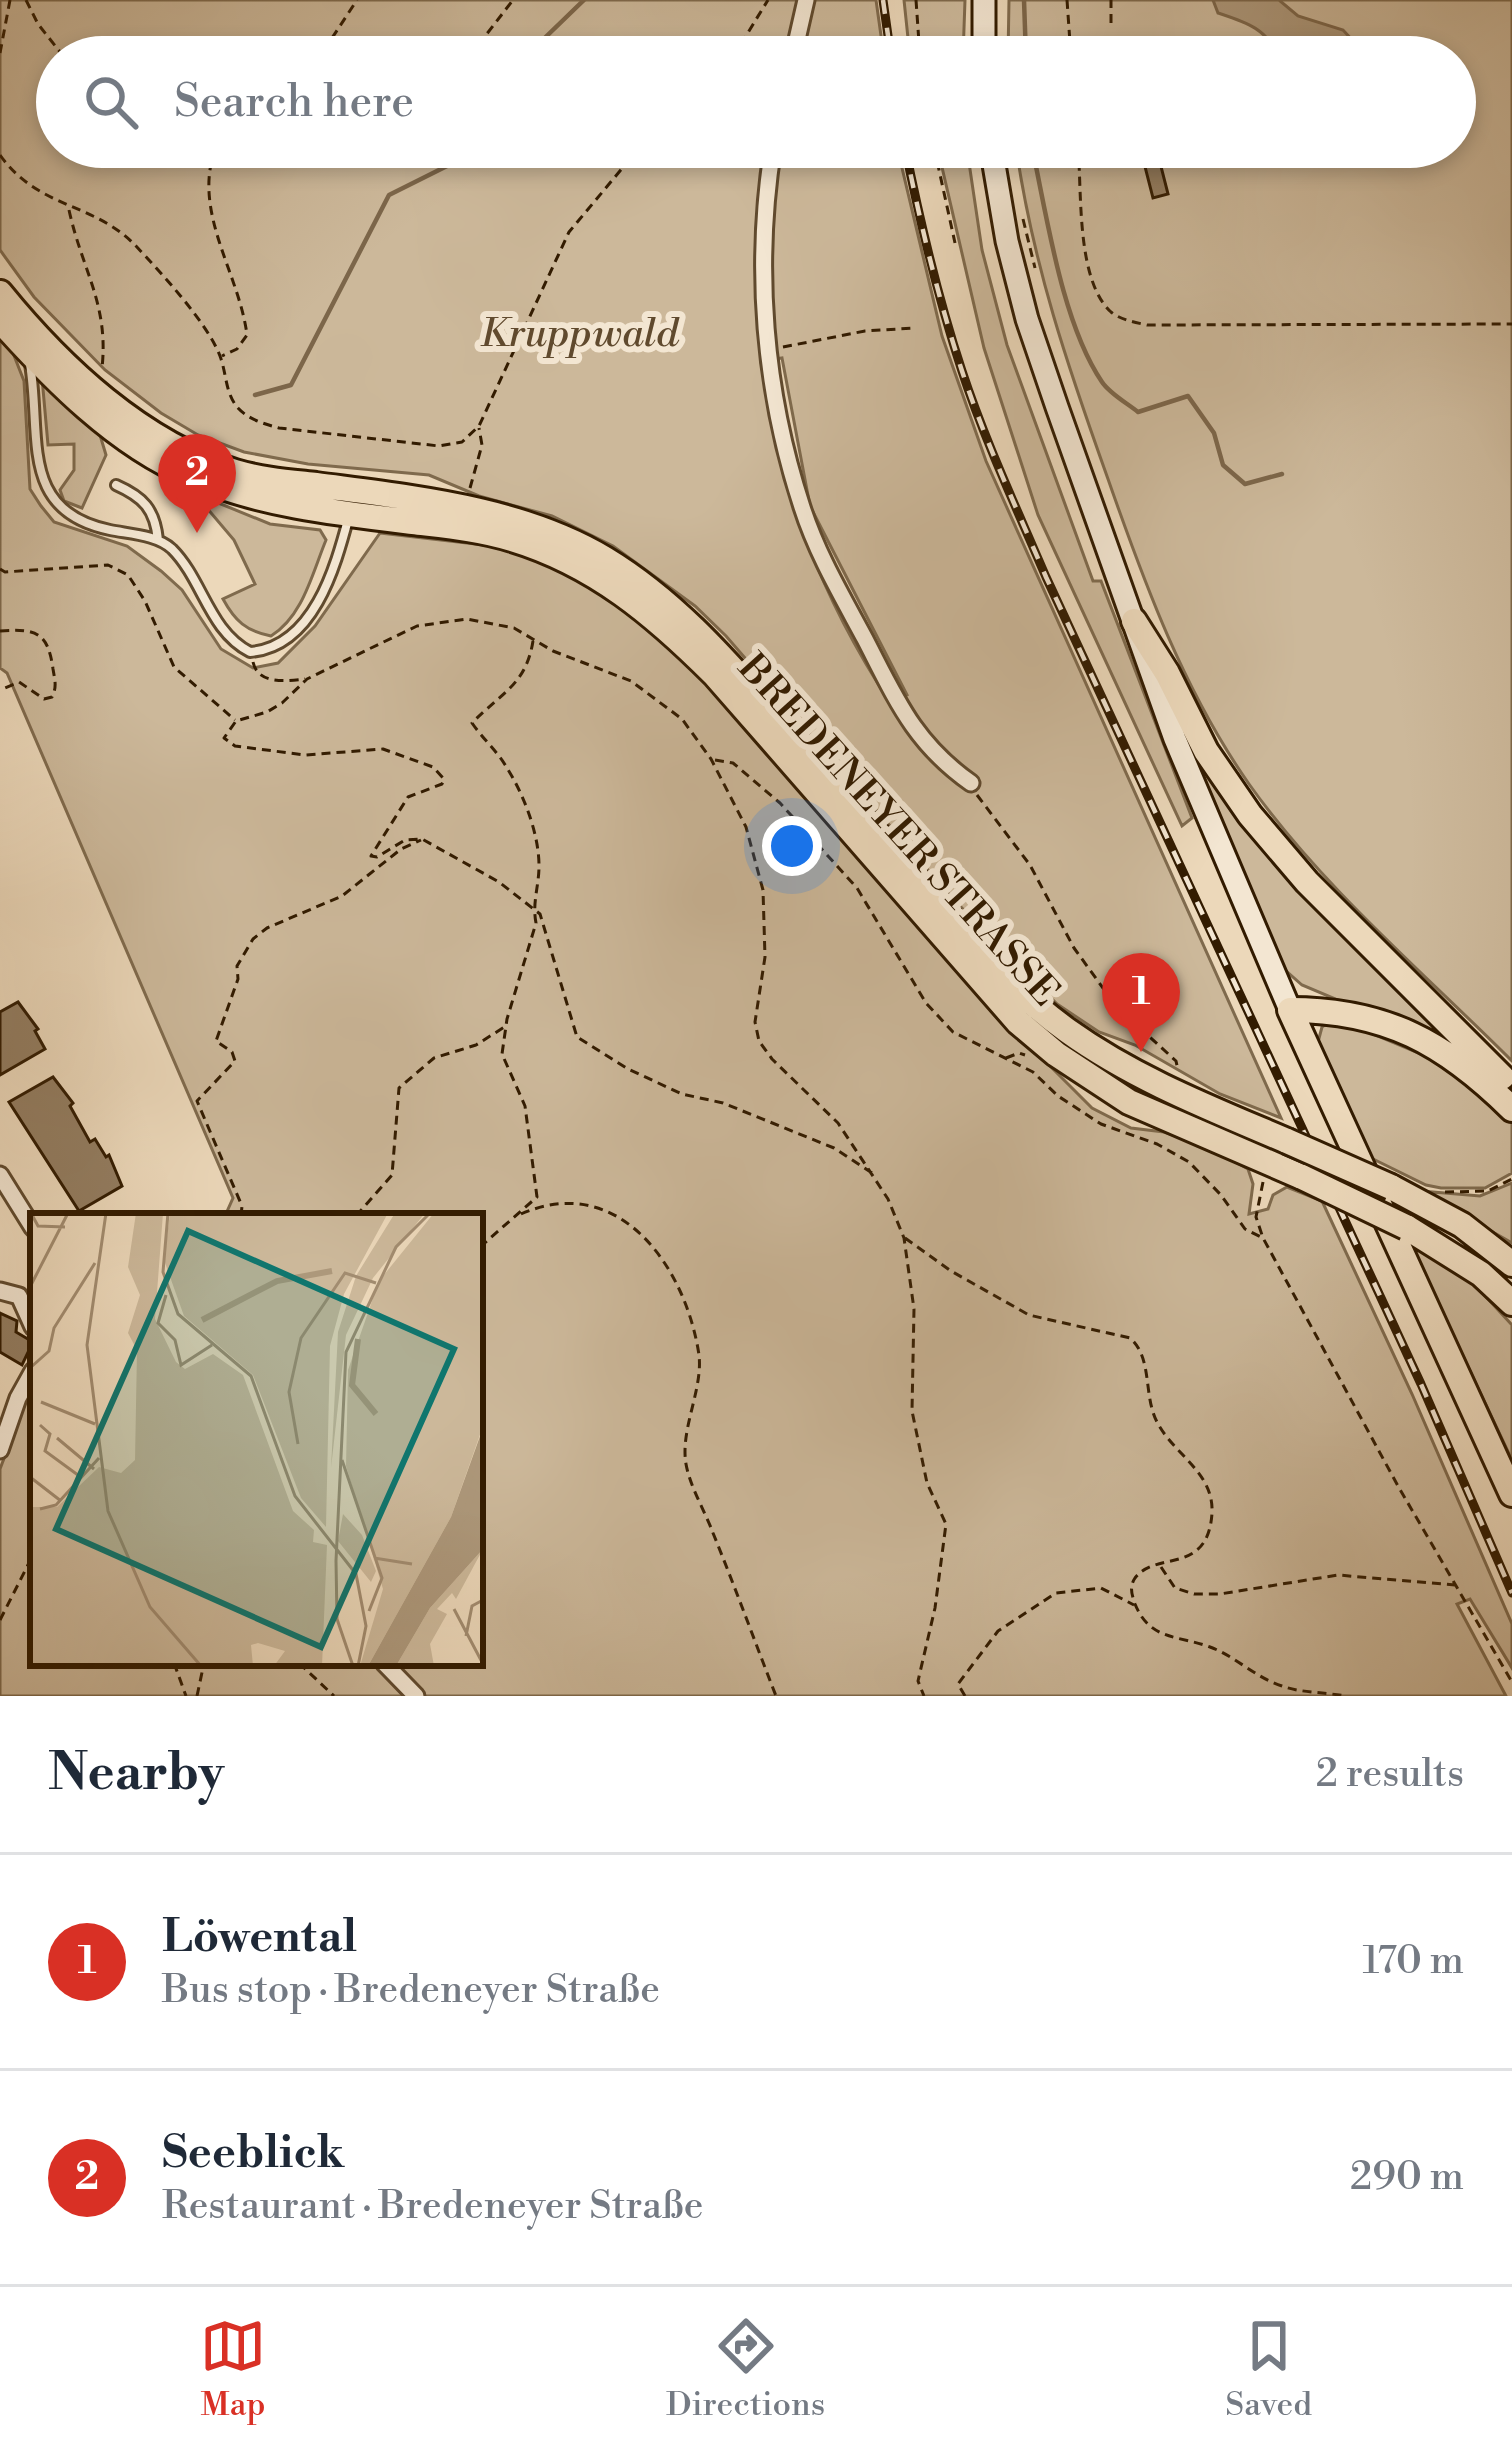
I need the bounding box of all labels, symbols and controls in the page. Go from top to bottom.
search box [36,36,1476,168]
icon: search [78,69,144,135]
text: Search here [174,74,414,131]
park label: Kruppwald [480,310,680,359]
pin: 2 [158,434,236,533]
street label: BREDENEYER STRASSE [726,644,1069,1017]
your location [762,816,822,876]
pin: 1 [1102,953,1180,1052]
inset map [30,1213,483,1666]
text: Nearby [48,1742,224,1806]
text: 2 results [1316,1750,1464,1799]
text: Löwental [162,1909,357,1966]
text: 1 [78,1937,96,1986]
text: 170 m [1362,1937,1464,1986]
text: Bus stop · Bredeneyer Straße [162,1966,660,2015]
text: Seeblick [162,2125,344,2182]
text: 2 [75,2153,99,2202]
text: 290 m [1350,2153,1464,2202]
text: Restaurant · Bredeneyer Straße [162,2182,704,2231]
tab: Map [200,2313,266,2426]
tab: Directions [666,2313,825,2426]
tab: Saved [1225,2313,1312,2426]

